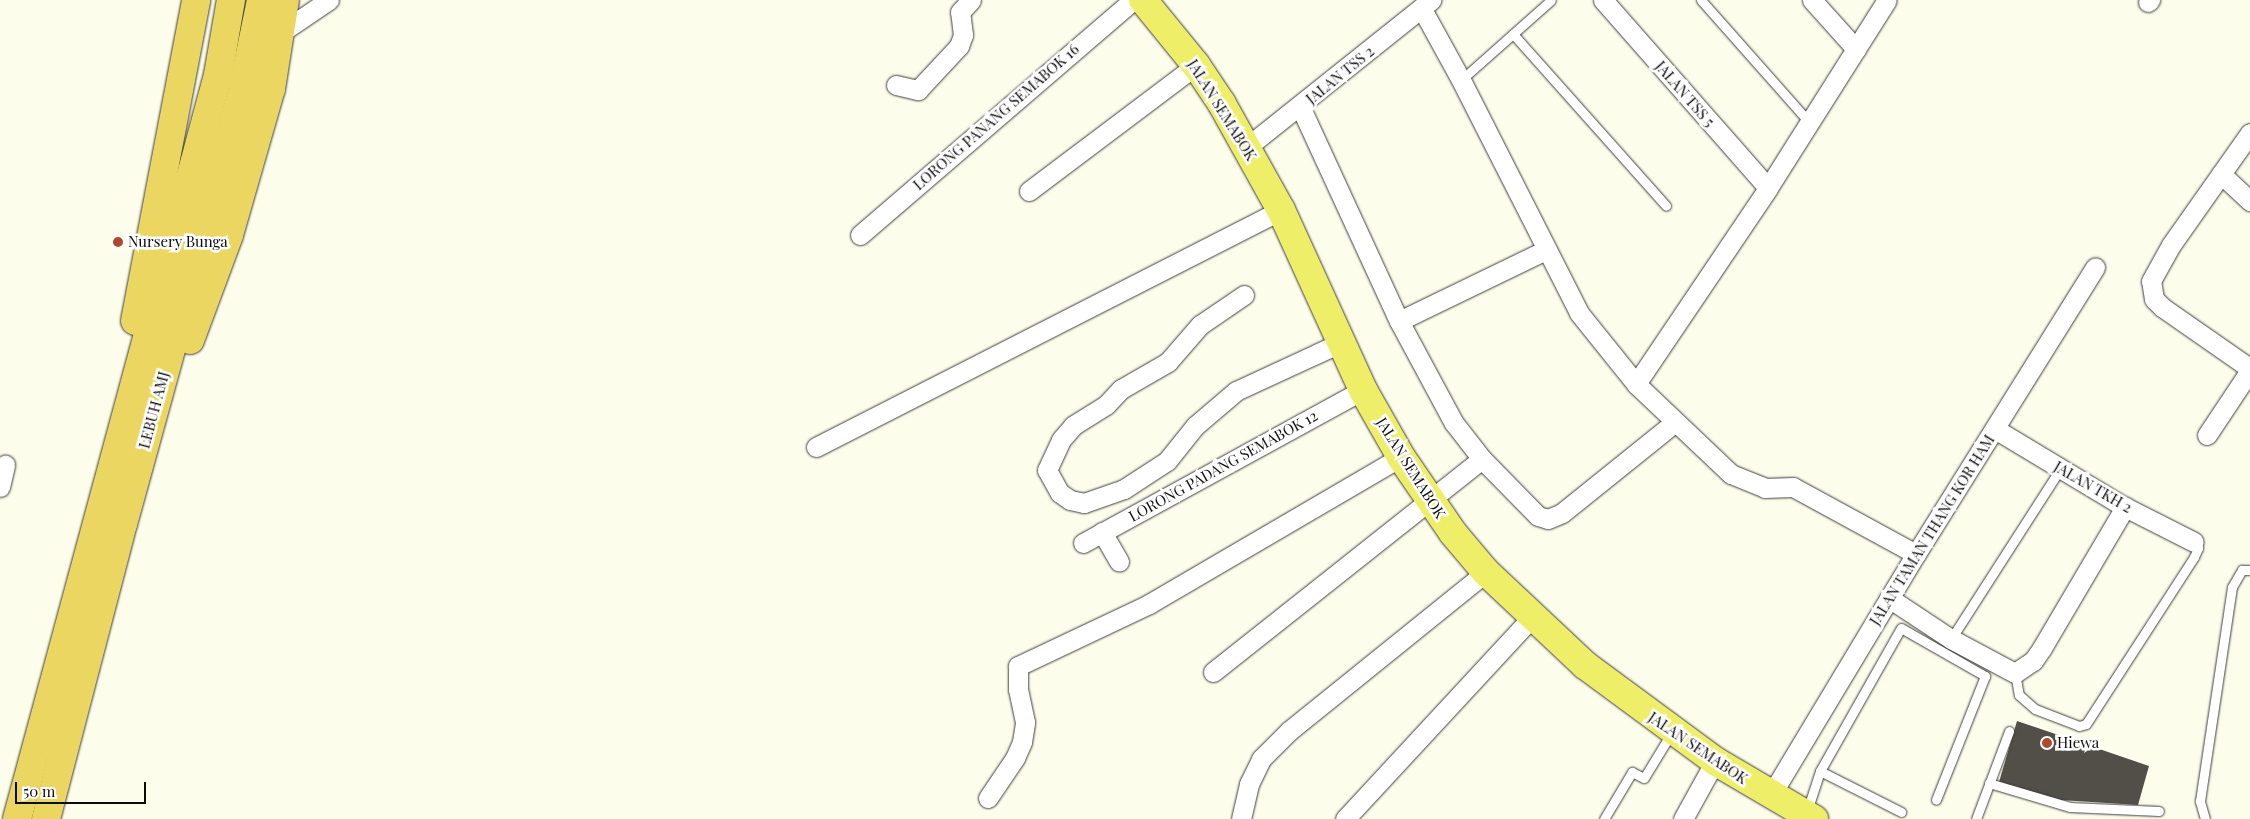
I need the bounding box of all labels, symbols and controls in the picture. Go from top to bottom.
street label: LORONG PANANG SEMABOK 16 [909,40,1083,194]
street label: JALAN TSS 2 [1302,42,1378,108]
street label: JALAN SEMABOK [1184,56,1260,164]
street label: JALAN TSS 5 [1651,57,1719,131]
place label: Nursery Bunga [128,233,228,251]
marker: Nursery Bunga [112,236,124,248]
street label: LEBUH AMJ [135,369,173,451]
street label: LORONG PADANG SEMABOK 12 [1125,406,1321,526]
street label: JALAN SEMABOK [1373,414,1449,522]
street label: JALAN TAMAN THANG KOR HAM [1865,431,1999,629]
street label: JALAN TKH 2 [2051,457,2135,517]
street label: JALAN SEMABOK [1645,708,1751,788]
place label: Hiewa [2057,734,2099,752]
marker: Hiewa [2041,737,2053,749]
scale bar [18,772,149,804]
text: 50 m [23,781,55,801]

